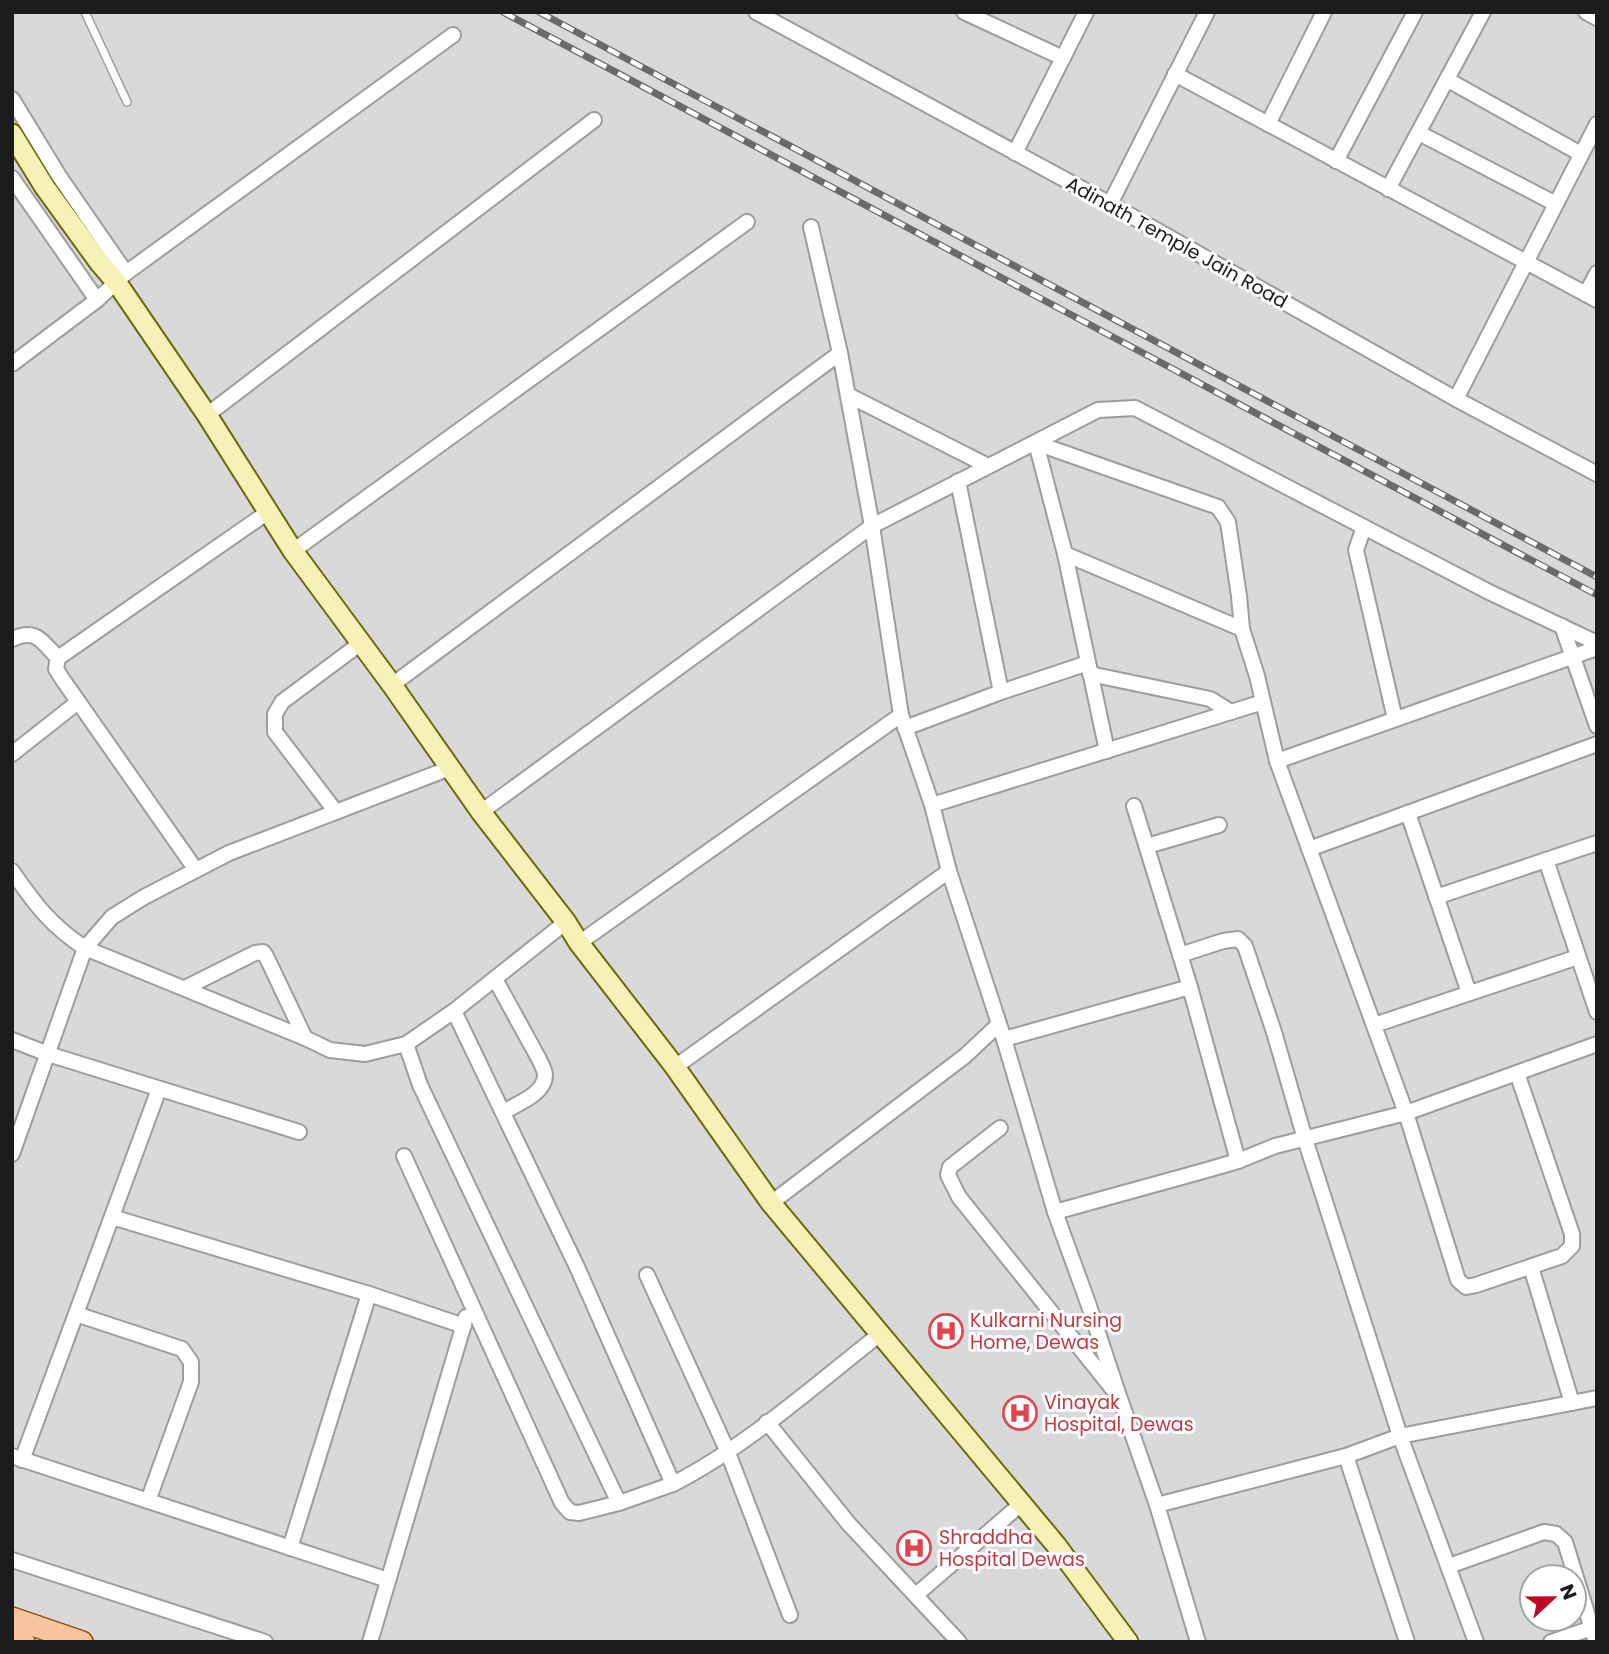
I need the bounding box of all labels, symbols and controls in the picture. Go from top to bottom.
street label: Adinath Temple Jain Road [1061,170,1293,315]
place label: Kulkarni Nursing Home, Dewas [970,1307,1122,1356]
hospital icon: Kulkarni Nursing Home, Dewas [927,1312,965,1350]
place label: Vinayak Hospital, Dewas [1044,1389,1194,1438]
hospital icon: Vinayak Hospital, Dewas [1001,1394,1039,1432]
place label: Shraddha Hospital Dewas [939,1524,1085,1573]
hospital icon: Shraddha Hospital Dewas [895,1529,933,1567]
north arrow [1518,1563,1588,1633]
text: N [1553,1580,1583,1604]

